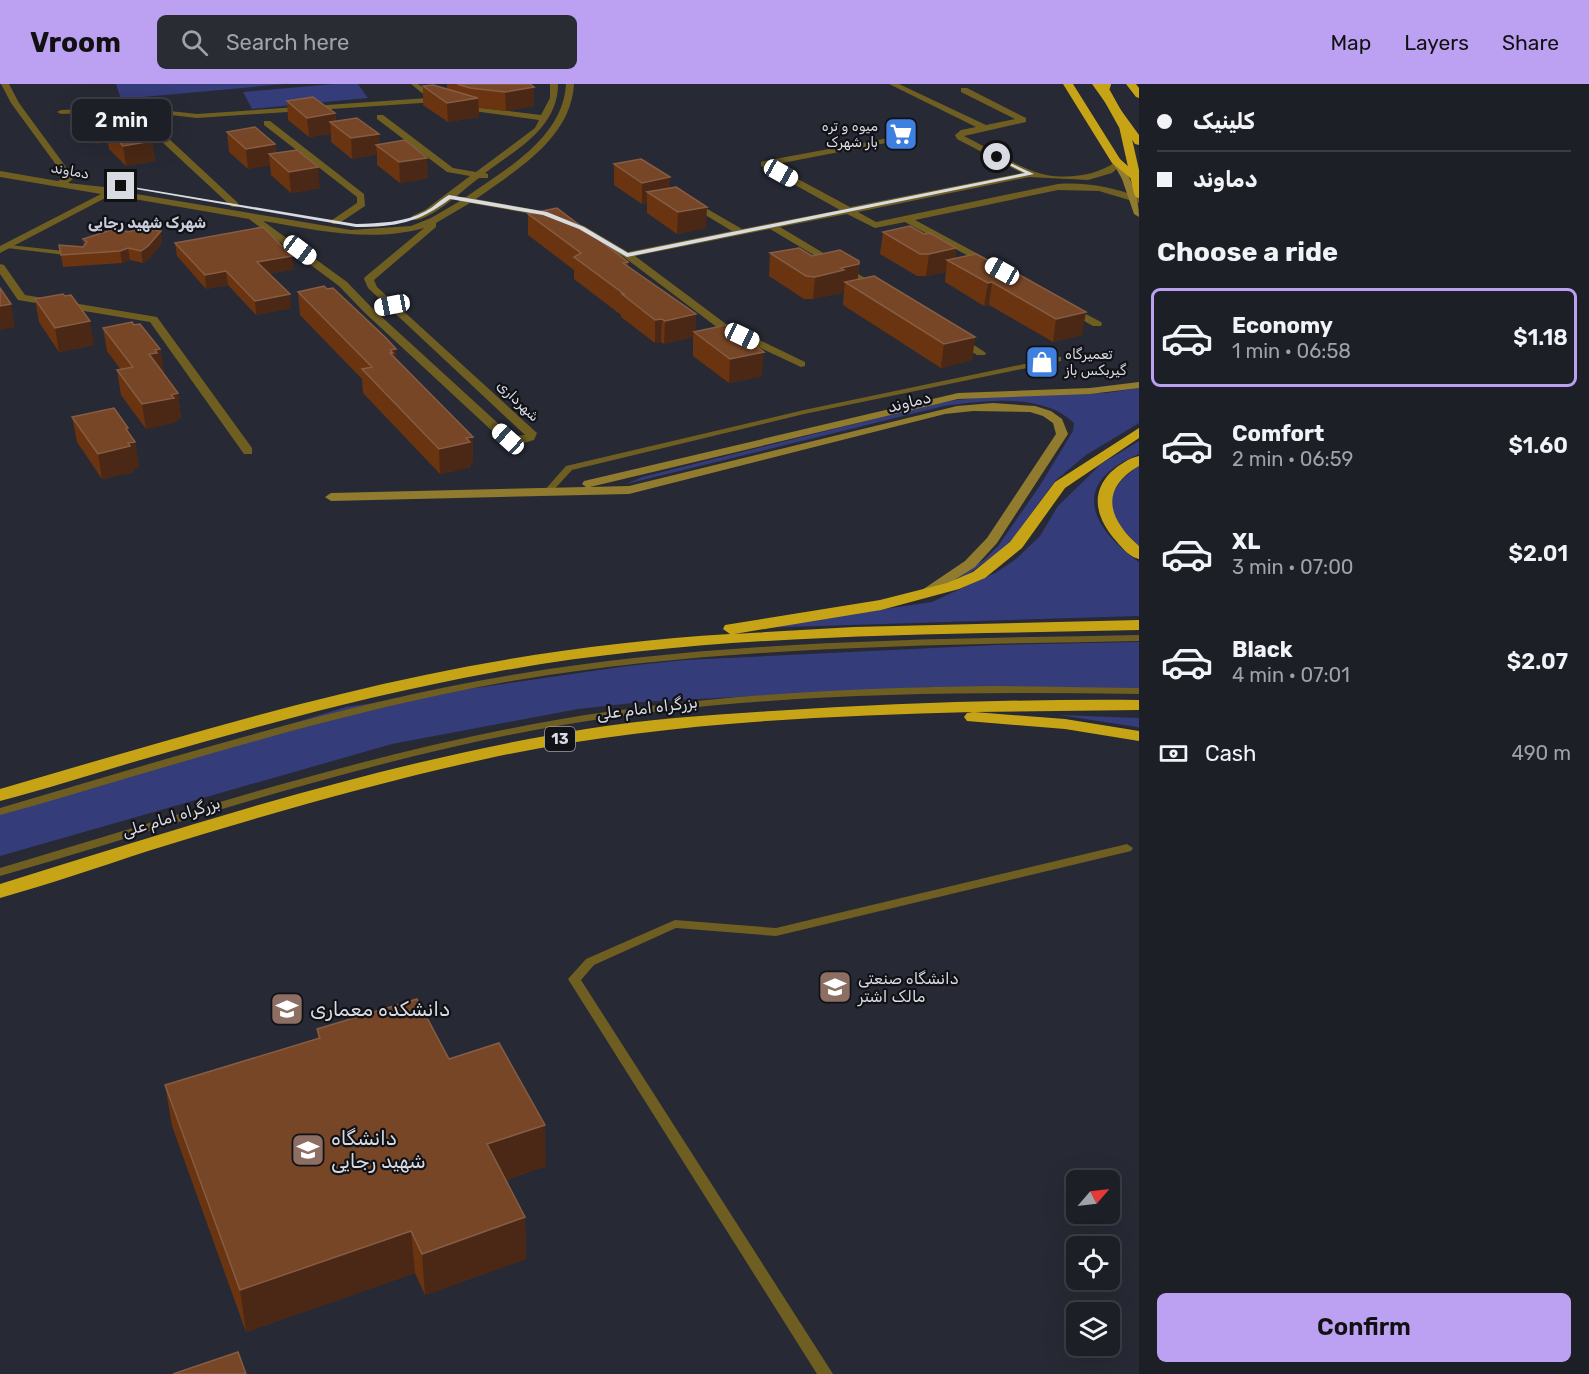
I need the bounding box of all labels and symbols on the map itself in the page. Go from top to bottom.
callout: 2 min [72,99,170,141]
supermarket icon: میوه و تره بار شهرک [883,116,919,152]
place label: میوه و تره بار شهرک [822,118,878,151]
route start [983,143,1010,170]
car [761,156,801,190]
street label: دماوند [49,159,91,183]
route end [107,172,134,199]
district label: شهرک شهید رجایی [88,214,206,232]
car [280,232,320,268]
car [982,254,1022,288]
car [373,293,411,317]
car [722,320,762,352]
shop icon: تعمیرگاه گیربکس باز [1024,344,1060,380]
place label: تعمیرگاه گیربکس باز [1064,346,1127,379]
street label: شهرداری [493,377,543,425]
street label: دماوند [885,387,933,418]
car [489,420,527,458]
street label: بزرگراه امام علی [595,692,699,725]
road number: 13 [545,727,575,751]
street label: بزرگراه امام علی [120,793,223,842]
school or university icon: دانشگاه صنعتی مالک اشتر [817,969,853,1005]
place label: دانشگاه صنعتی مالک اشتر [857,969,959,1007]
school or university icon: دانشکده معماری [269,991,305,1027]
place label: دانشکده معماری [310,997,450,1021]
place label: دانشگاه شهید رجایی [331,1126,426,1173]
school or university icon: دانشگاه شهید رجایی [290,1132,326,1168]
north arrow [1066,1170,1120,1224]

